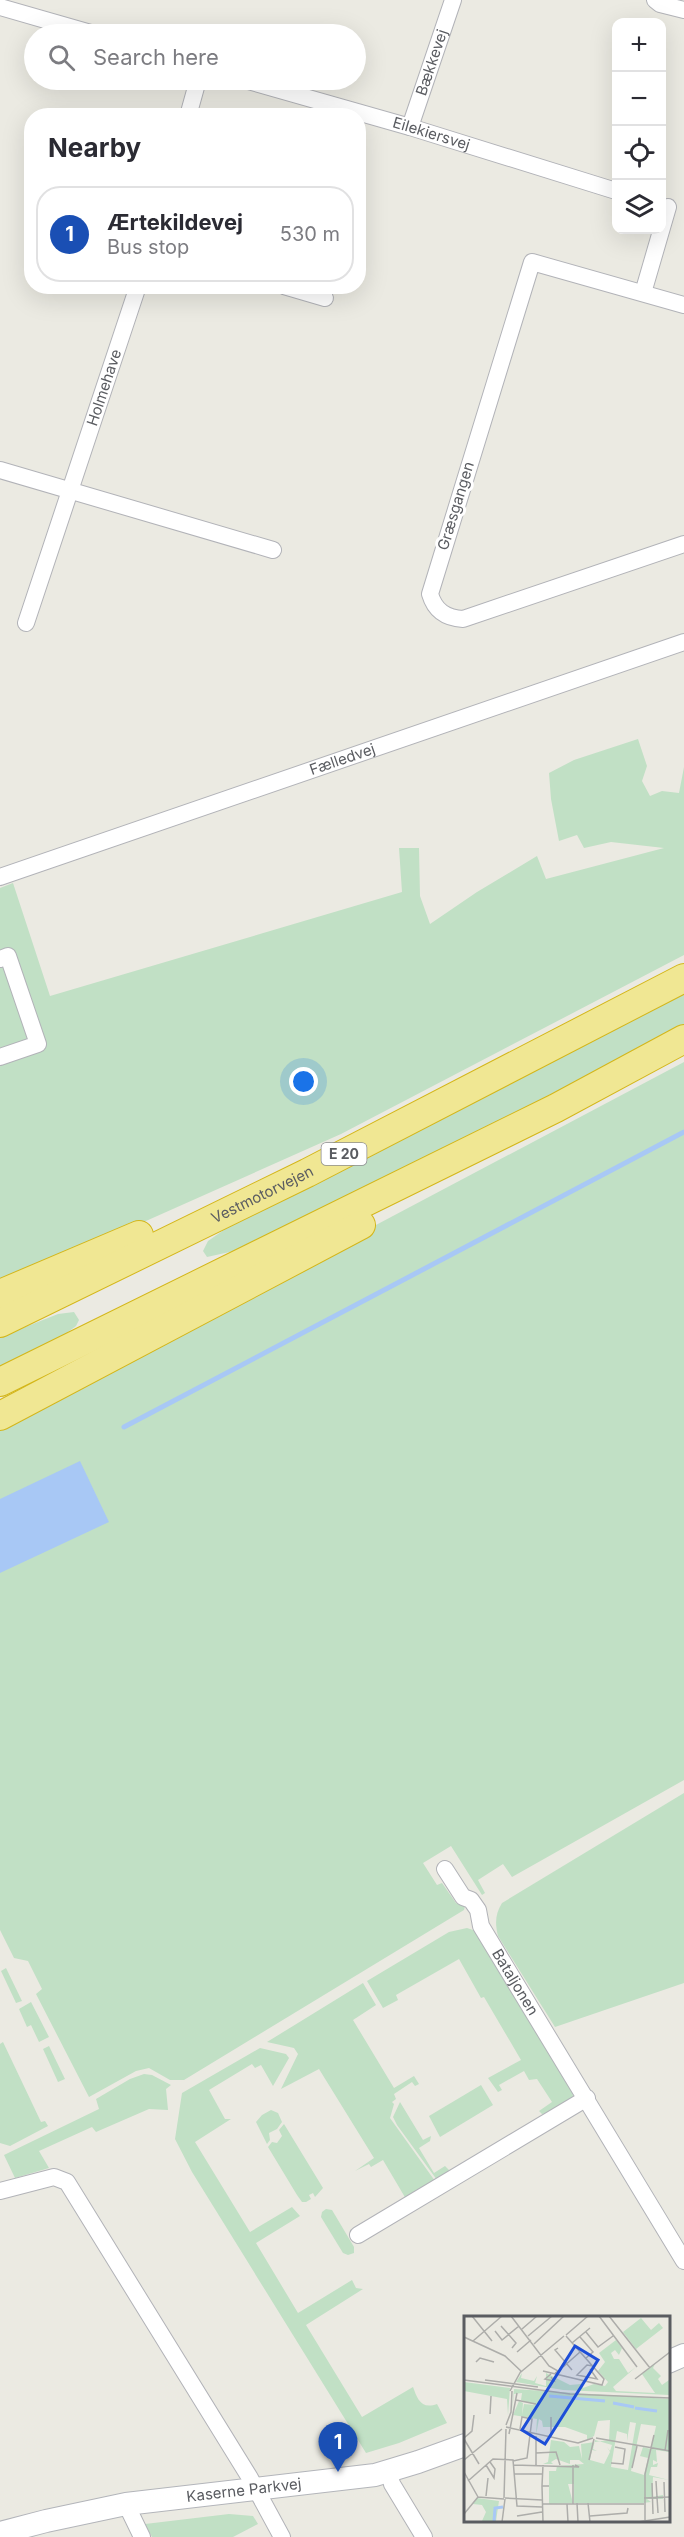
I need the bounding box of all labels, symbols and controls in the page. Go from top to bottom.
map controls [612,18,666,234]
button: + [612,18,666,72]
search box [24,24,366,90]
street label: Bækkevej [411,27,451,98]
icon: search [45,41,78,74]
text: Search here [93,44,219,70]
button: − [612,72,666,126]
street label: Eilekiersvej [391,113,472,154]
button: locate [612,126,666,180]
text: Nearby [48,132,141,163]
button: layers [612,180,666,234]
text: Ærtekildevej [107,209,243,235]
text: 1 [65,222,74,246]
text: 530 m [280,222,340,246]
text: Bus stop [107,235,189,259]
street label: Holmehave [82,347,125,428]
street label: Græsgangen [433,459,478,553]
street label: Fælledvej [307,739,377,779]
your location [289,1067,318,1096]
road number: E 20 [322,1143,366,1165]
street label: Vestmotorvejen [208,1161,316,1227]
street label: Bataljonen [488,1945,543,2019]
inset map [464,2316,669,2522]
pin: 1 [318,2422,358,2472]
street label: Kaserne Parkvej [185,2474,302,2506]

